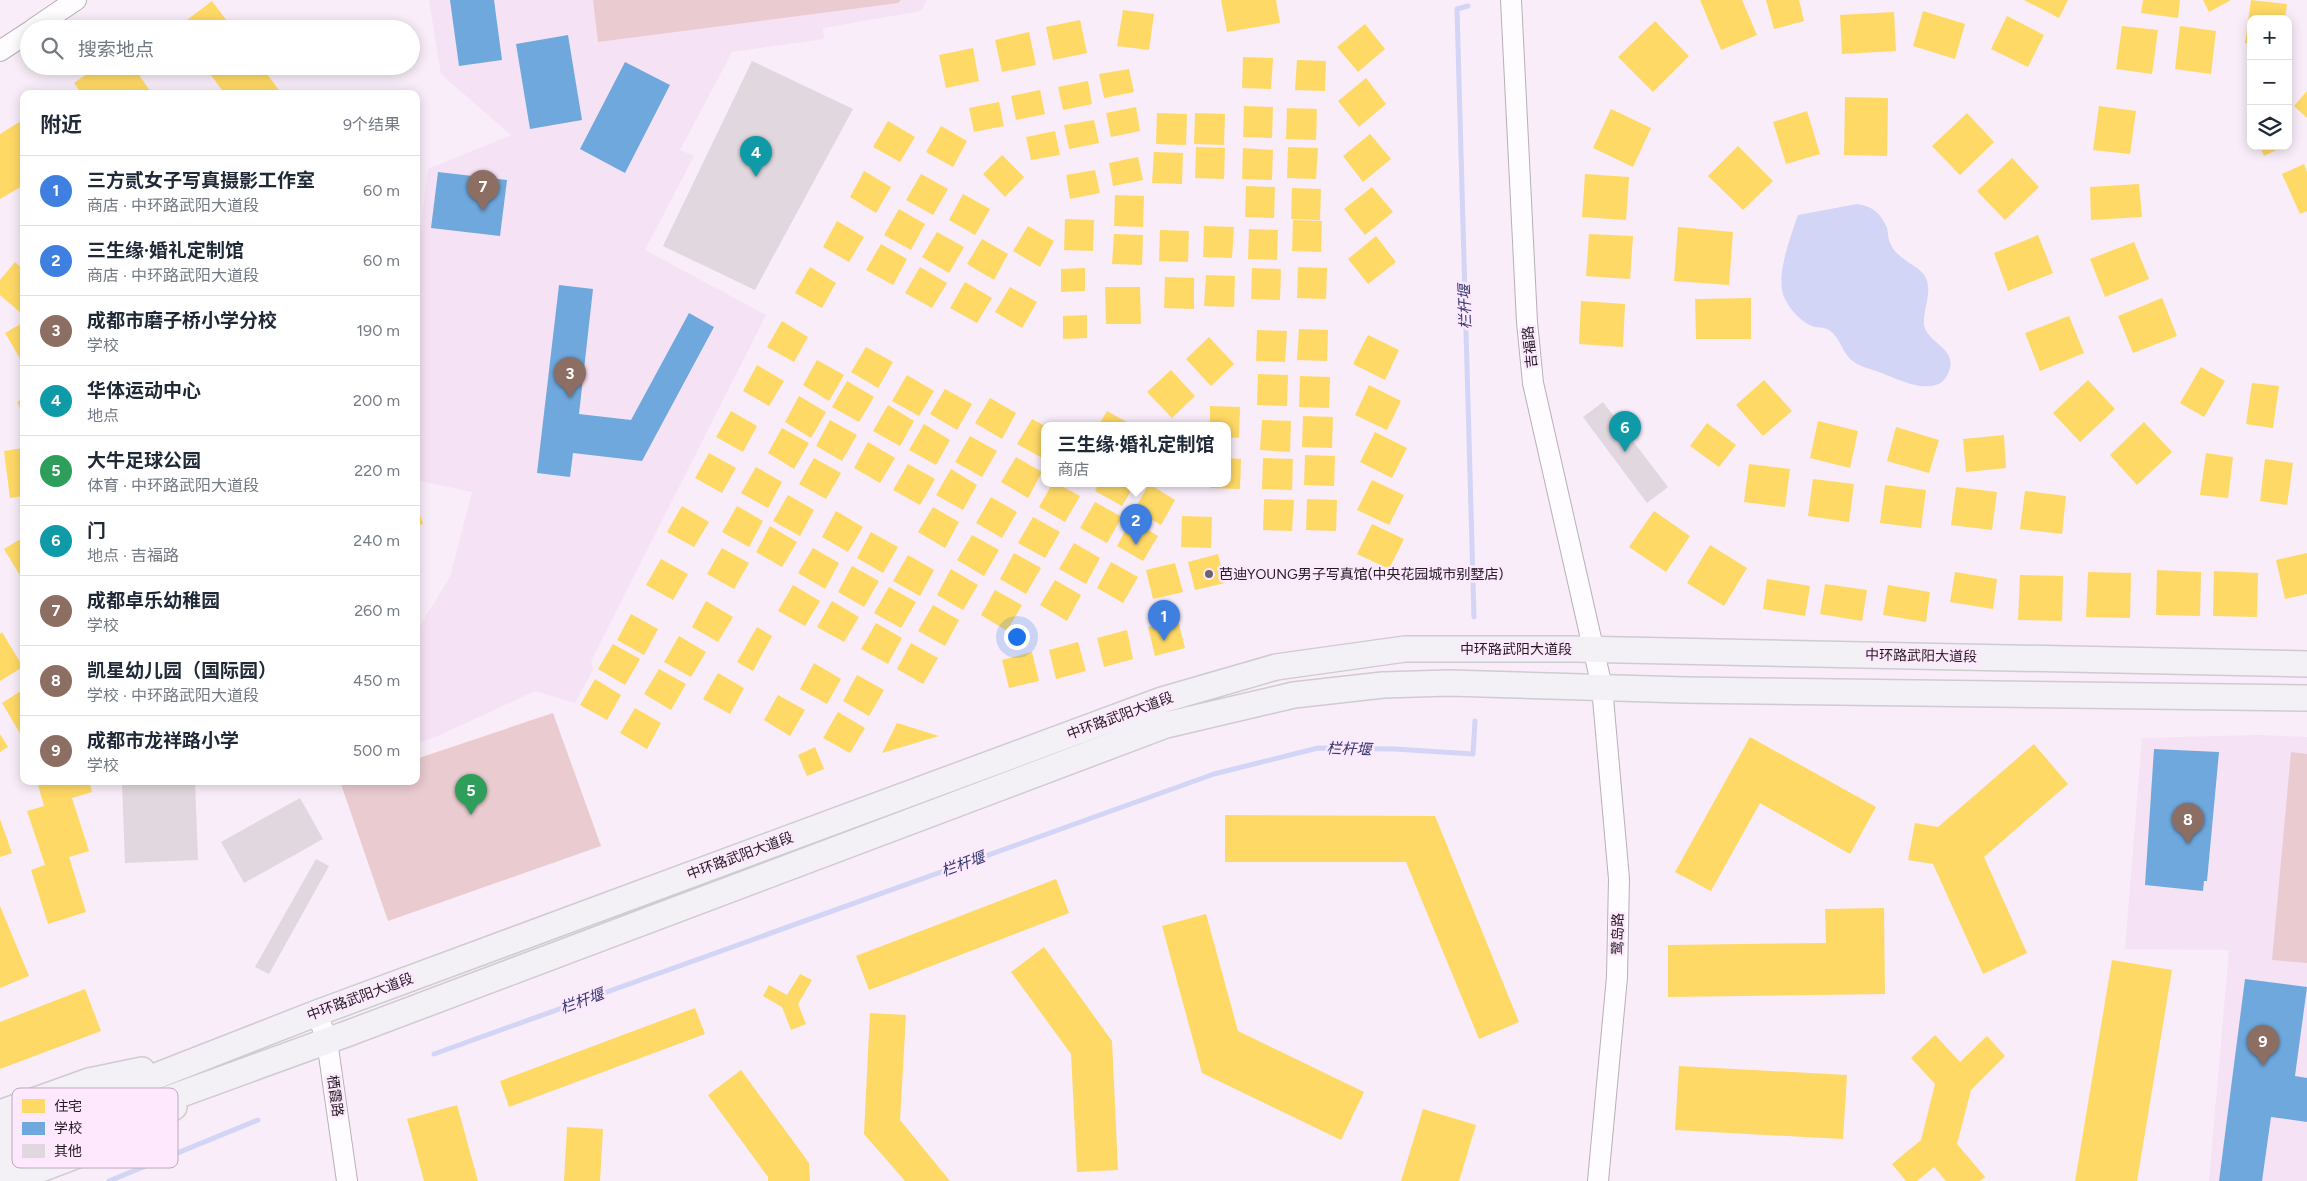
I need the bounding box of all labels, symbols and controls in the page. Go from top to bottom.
map controls [2247,15,2292,150]
button: + [2247,15,2292,60]
search box [20,20,420,75]
icon: search [38,34,66,62]
text: 搜索地点 [78,38,154,61]
button: − [2247,60,2292,105]
button: layers [2247,105,2292,150]
text: 附近 [40,112,82,137]
text: 9个结果 [343,115,400,134]
pin: 4 [740,136,772,177]
text: 三方贰女子写真摄影工作室 [87,169,315,192]
pin: 7 [467,170,499,211]
text: 1 [53,181,59,200]
text: 60 m [363,181,400,200]
text: 商店 · 中环路武阳大道段 [87,196,259,215]
text: 三生缘·婚礼定制馆 [87,239,244,262]
text: 2 [51,251,61,270]
text: 60 m [363,251,400,270]
text: 商店 · 中环路武阳大道段 [87,266,259,285]
water label: 栏杆堰 [1455,281,1475,330]
text: 成都市磨子桥小学分校 [87,309,277,332]
text: 3 [52,321,60,340]
text: 190 m [357,321,400,340]
street label: 吉福路 [1519,325,1541,369]
text: 学校 [87,336,119,355]
pin: 3 [554,357,586,398]
text: 华体运动中心 [87,379,201,402]
text: 4 [51,391,61,410]
text: 200 m [353,391,400,410]
text: 地点 [87,406,119,425]
pin: 6 [1609,411,1641,452]
popup [1041,422,1231,487]
text: 三生缘·婚礼定制馆 [1058,433,1214,456]
text: 大牛足球公园 [87,449,201,472]
text: 商店 [1058,460,1090,479]
text: 5 [51,461,61,480]
text: 220 m [354,461,400,480]
text: 体育 · 中环路武阳大道段 [87,476,259,495]
pin: 2 [1120,504,1152,545]
text: 门 [87,519,106,542]
text: 6 [51,531,61,550]
text: 240 m [353,531,400,550]
text: 地点 · 吉福路 [87,546,179,565]
place label: 芭迪YOUNG男子写真馆(中央花园城市别墅店) [1219,566,1504,583]
marker: 芭迪YOUNG男子写真馆(中央花园城市别墅店) [1203,568,1215,580]
text: 成都卓乐幼稚园 [87,589,220,612]
pin: 1 [1148,600,1180,641]
text: 7 [52,601,60,620]
text: 260 m [354,601,400,620]
text: 学校 [87,616,119,635]
your location [1004,624,1030,650]
street label: 中环路武阳大道段 [1460,641,1572,658]
street label: 中环路武阳大道段 [1865,647,1977,665]
text: 凯星幼儿园（国际园） [87,659,277,682]
text: 8 [51,671,61,690]
text: 450 m [353,671,400,690]
text: 学校 · 中环路武阳大道段 [87,686,259,705]
street label: 中环路武阳大道段 [1064,689,1176,743]
text: 成都市龙祥路小学 [87,729,239,752]
water label: 栏杆堰 [1326,739,1375,759]
text: 9 [51,741,61,760]
text: 500 m [353,741,400,760]
text: 学校 [87,756,119,775]
pin: 5 [455,774,487,815]
pin: 8 [2172,803,2204,844]
street label: 中环路武阳大道段 [684,829,796,883]
water label: 栏杆堰 [939,847,990,880]
street label: 鹭岛路 [1609,913,1627,955]
street label: 中环路武阳大道段 [304,970,416,1024]
water label: 栏杆堰 [558,984,609,1017]
pin: 9 [2247,1025,2279,1066]
street label: 栖霞路 [324,1074,346,1118]
legend [12,1088,178,1168]
text: 住宅 [54,1098,82,1115]
text: 学校 [54,1120,82,1137]
text: 其他 [54,1143,82,1160]

